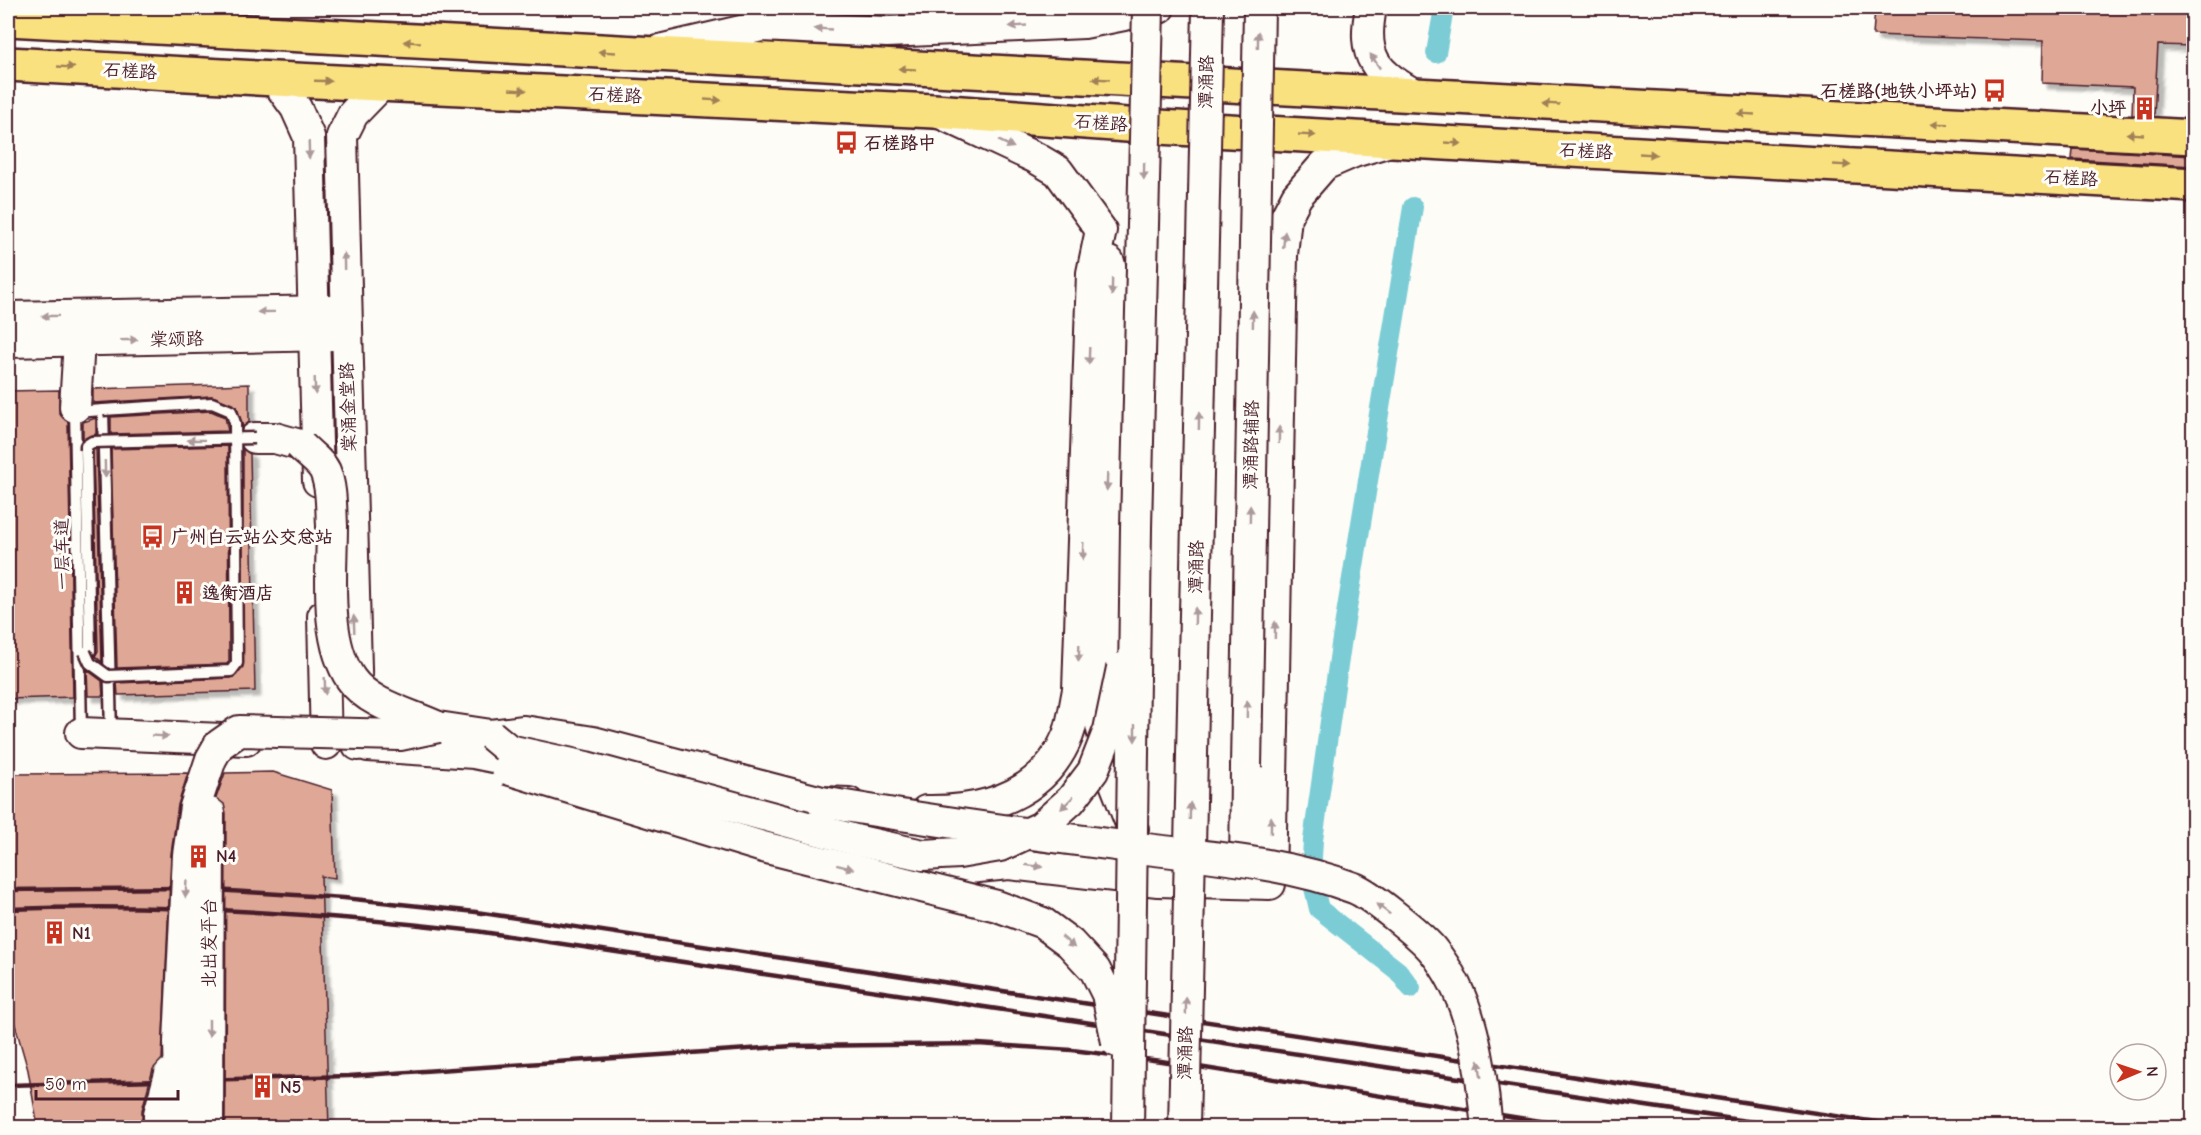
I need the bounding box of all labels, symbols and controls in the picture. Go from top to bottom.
one-way arrow [1009,22,1028,31]
one-way arrow [814,25,833,34]
one-way arrow [1254,30,1263,49]
one-way arrow [403,37,422,46]
one-way arrow [598,47,617,56]
one-way arrow [1370,53,1381,70]
street label: 潭涌路 [1196,55,1217,109]
street label: 石槎路 [102,60,157,83]
one-way arrow [56,62,75,71]
one-way arrow [897,64,916,73]
one-way arrow [1092,75,1111,84]
one-way arrow [314,77,333,86]
bus stop icon: 石槎路(地铁小坪站) [1982,78,2008,104]
place label: 石槎路(地铁小坪站) [1820,81,1977,102]
street label: 石槎路 [587,84,642,107]
one-way arrow [509,86,528,95]
one-way arrow [704,95,723,104]
building icon: 小坪 [2131,95,2157,121]
place label: 小坪 [2090,98,2127,119]
one-way arrow [1541,99,1560,108]
one-way arrow [1736,110,1755,119]
street label: 石槎路 [1073,111,1129,136]
one-way arrow [1931,119,1950,128]
one-way arrow [2126,129,2145,139]
bus stop icon: 石槎路中 [833,130,859,156]
one-way arrow [1297,130,1316,139]
place label: 石槎路中 [864,133,936,154]
one-way arrow [998,139,1015,148]
one-way arrow [1443,139,1462,148]
one-way arrow [304,140,314,159]
street label: 石槎路 [1558,140,1613,163]
one-way arrow [1638,150,1657,159]
one-way arrow [1833,160,1852,170]
one-way arrow [1140,161,1149,180]
street label: 石槎路 [2043,167,2098,190]
one-way arrow [1279,231,1288,250]
one-way arrow [340,252,349,271]
one-way arrow [1108,277,1117,296]
one-way arrow [256,307,275,317]
one-way arrow [1248,309,1258,328]
one-way arrow [40,312,59,321]
street label: 棠颂路 [150,329,204,350]
one-way arrow [119,335,138,344]
one-way arrow [1085,346,1094,365]
street label: 棠涌金堂路 [336,362,361,452]
one-way arrow [311,377,320,396]
street label: 潭涌路辅路 [1240,400,1263,490]
one-way arrow [1194,412,1204,431]
one-way arrow [1274,426,1283,445]
one-way arrow [187,435,206,444]
one-way arrow [100,459,109,478]
one-way arrow [1102,472,1112,491]
one-way arrow [1245,504,1254,523]
street label: 一层车道 [51,518,74,590]
bus stop icon: 广州白云站公交总站 [140,524,166,550]
place label: 广州白云站公交总站 [171,527,333,548]
street label: 潭涌路 [1186,540,1207,594]
one-way arrow [1078,541,1087,560]
building icon: 逸衡酒店 [171,580,197,606]
place label: 逸衡酒店 [202,583,274,604]
one-way arrow [1190,607,1199,626]
one-way arrow [349,614,359,633]
one-way arrow [1270,621,1280,640]
one-way arrow [1074,644,1084,663]
one-way arrow [321,677,330,696]
one-way arrow [1242,699,1252,718]
one-way arrow [1130,724,1140,743]
one-way arrow [151,731,170,740]
one-way arrow [1061,795,1075,809]
one-way arrow [1186,802,1195,821]
one-way arrow [1266,816,1276,835]
building icon: N4 [185,843,211,869]
place label: N4 [216,846,236,867]
one-way arrow [1024,862,1043,871]
one-way arrow [836,863,855,873]
one-way arrow [182,879,191,898]
street label: 北出发平台 [199,898,220,988]
one-way arrow [1375,902,1391,915]
building icon: N1 [41,920,67,946]
place label: N1 [72,923,91,944]
one-way arrow [1060,935,1075,948]
one-way arrow [1182,997,1191,1016]
one-way arrow [204,1018,214,1037]
street label: 潭涌路 [1175,1026,1196,1080]
north arrow [2108,1042,2168,1102]
one-way arrow [1476,1060,1485,1079]
scale bar [36,1063,178,1101]
text: N [2143,1066,2161,1077]
text: 50 m [45,1074,87,1095]
building icon: N5 [249,1074,275,1100]
place label: N5 [280,1077,301,1098]

